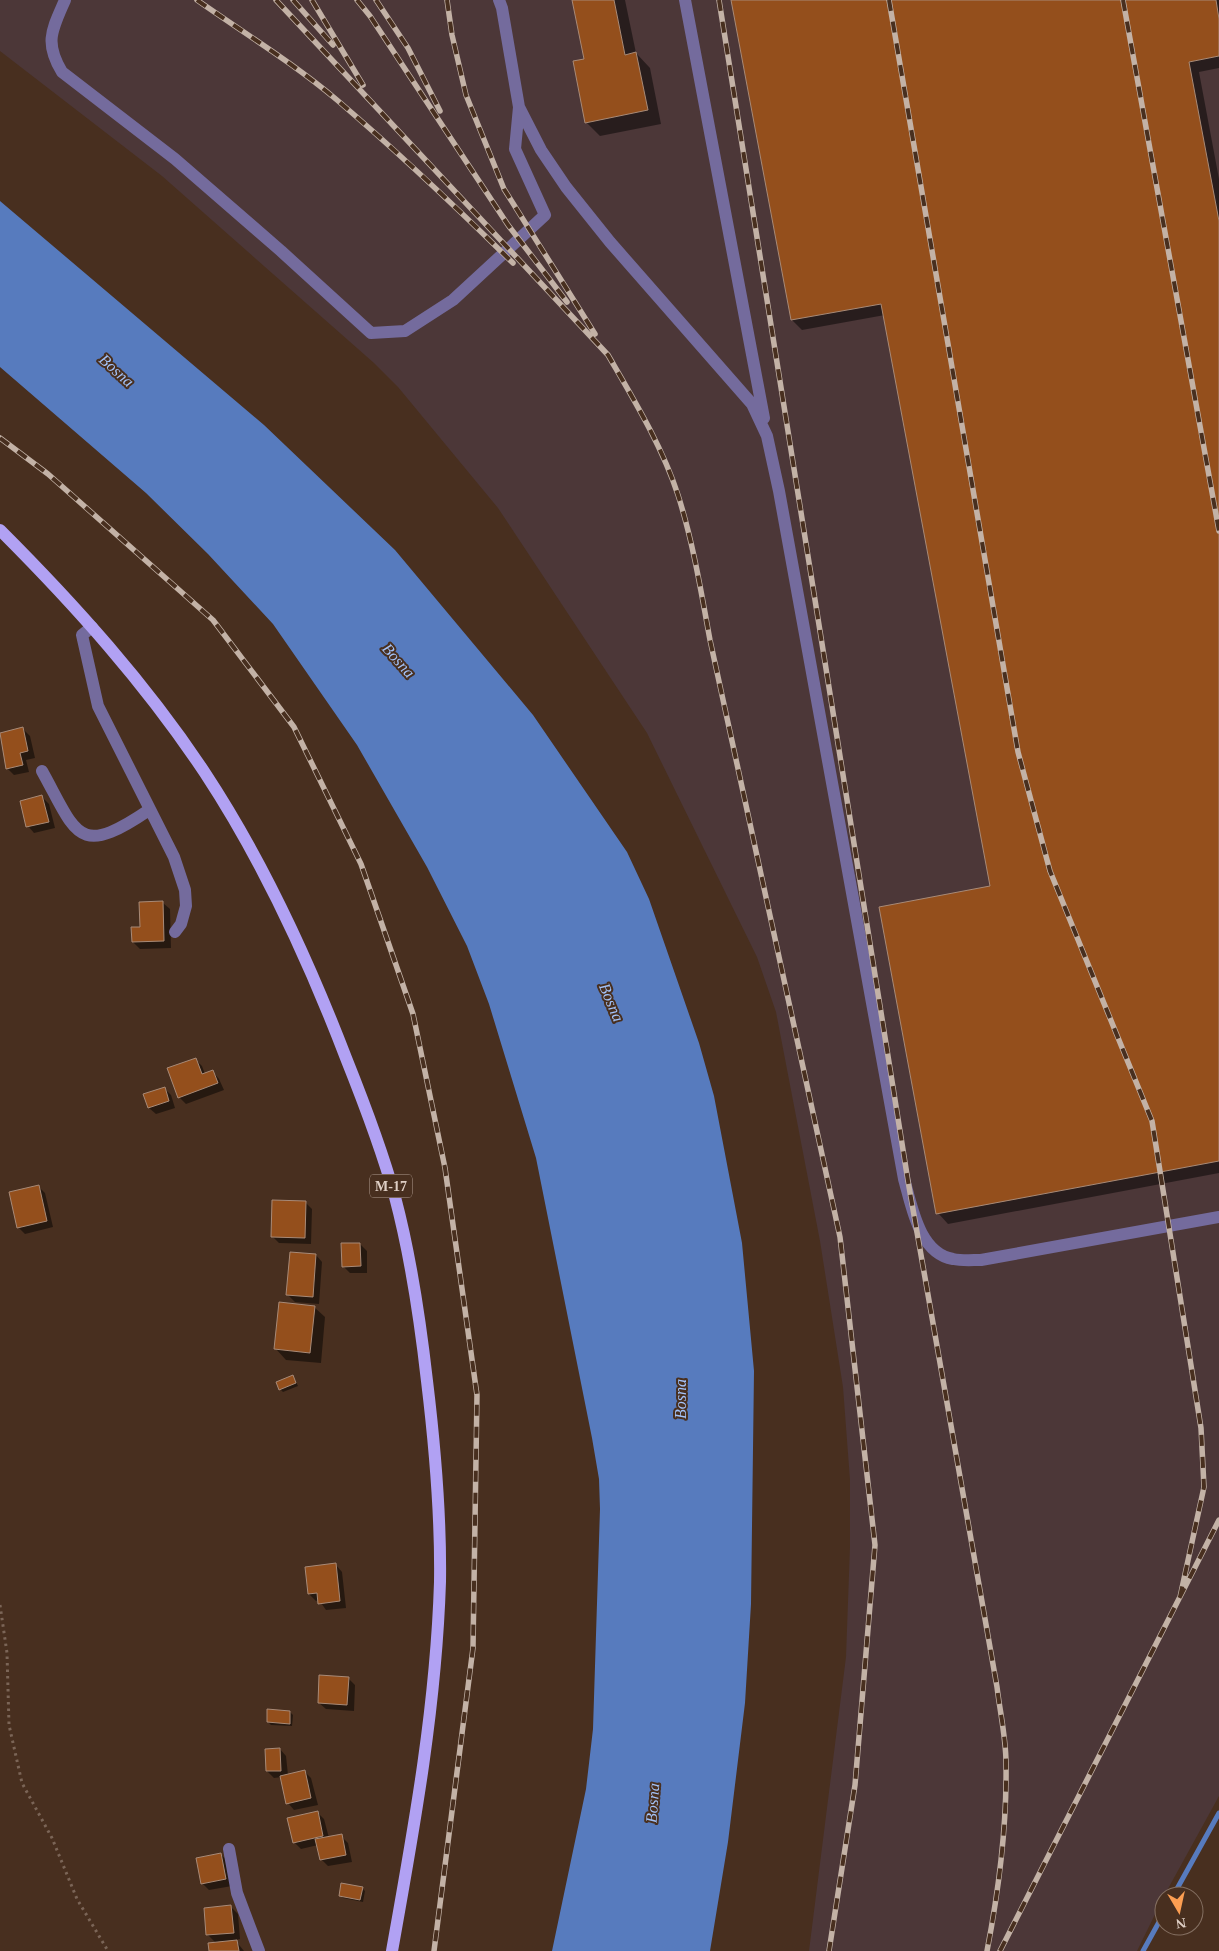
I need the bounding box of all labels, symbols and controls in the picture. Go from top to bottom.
water label: Bosna [96,351,137,390]
water label: Bosna [379,640,418,681]
water label: Bosna [596,980,627,1024]
road number: M-17 [370,1174,412,1198]
water label: Bosna [672,1379,689,1419]
water label: Bosna [643,1782,662,1824]
north arrow [1154,1886,1204,1936]
text: N [1175,1915,1187,1932]

